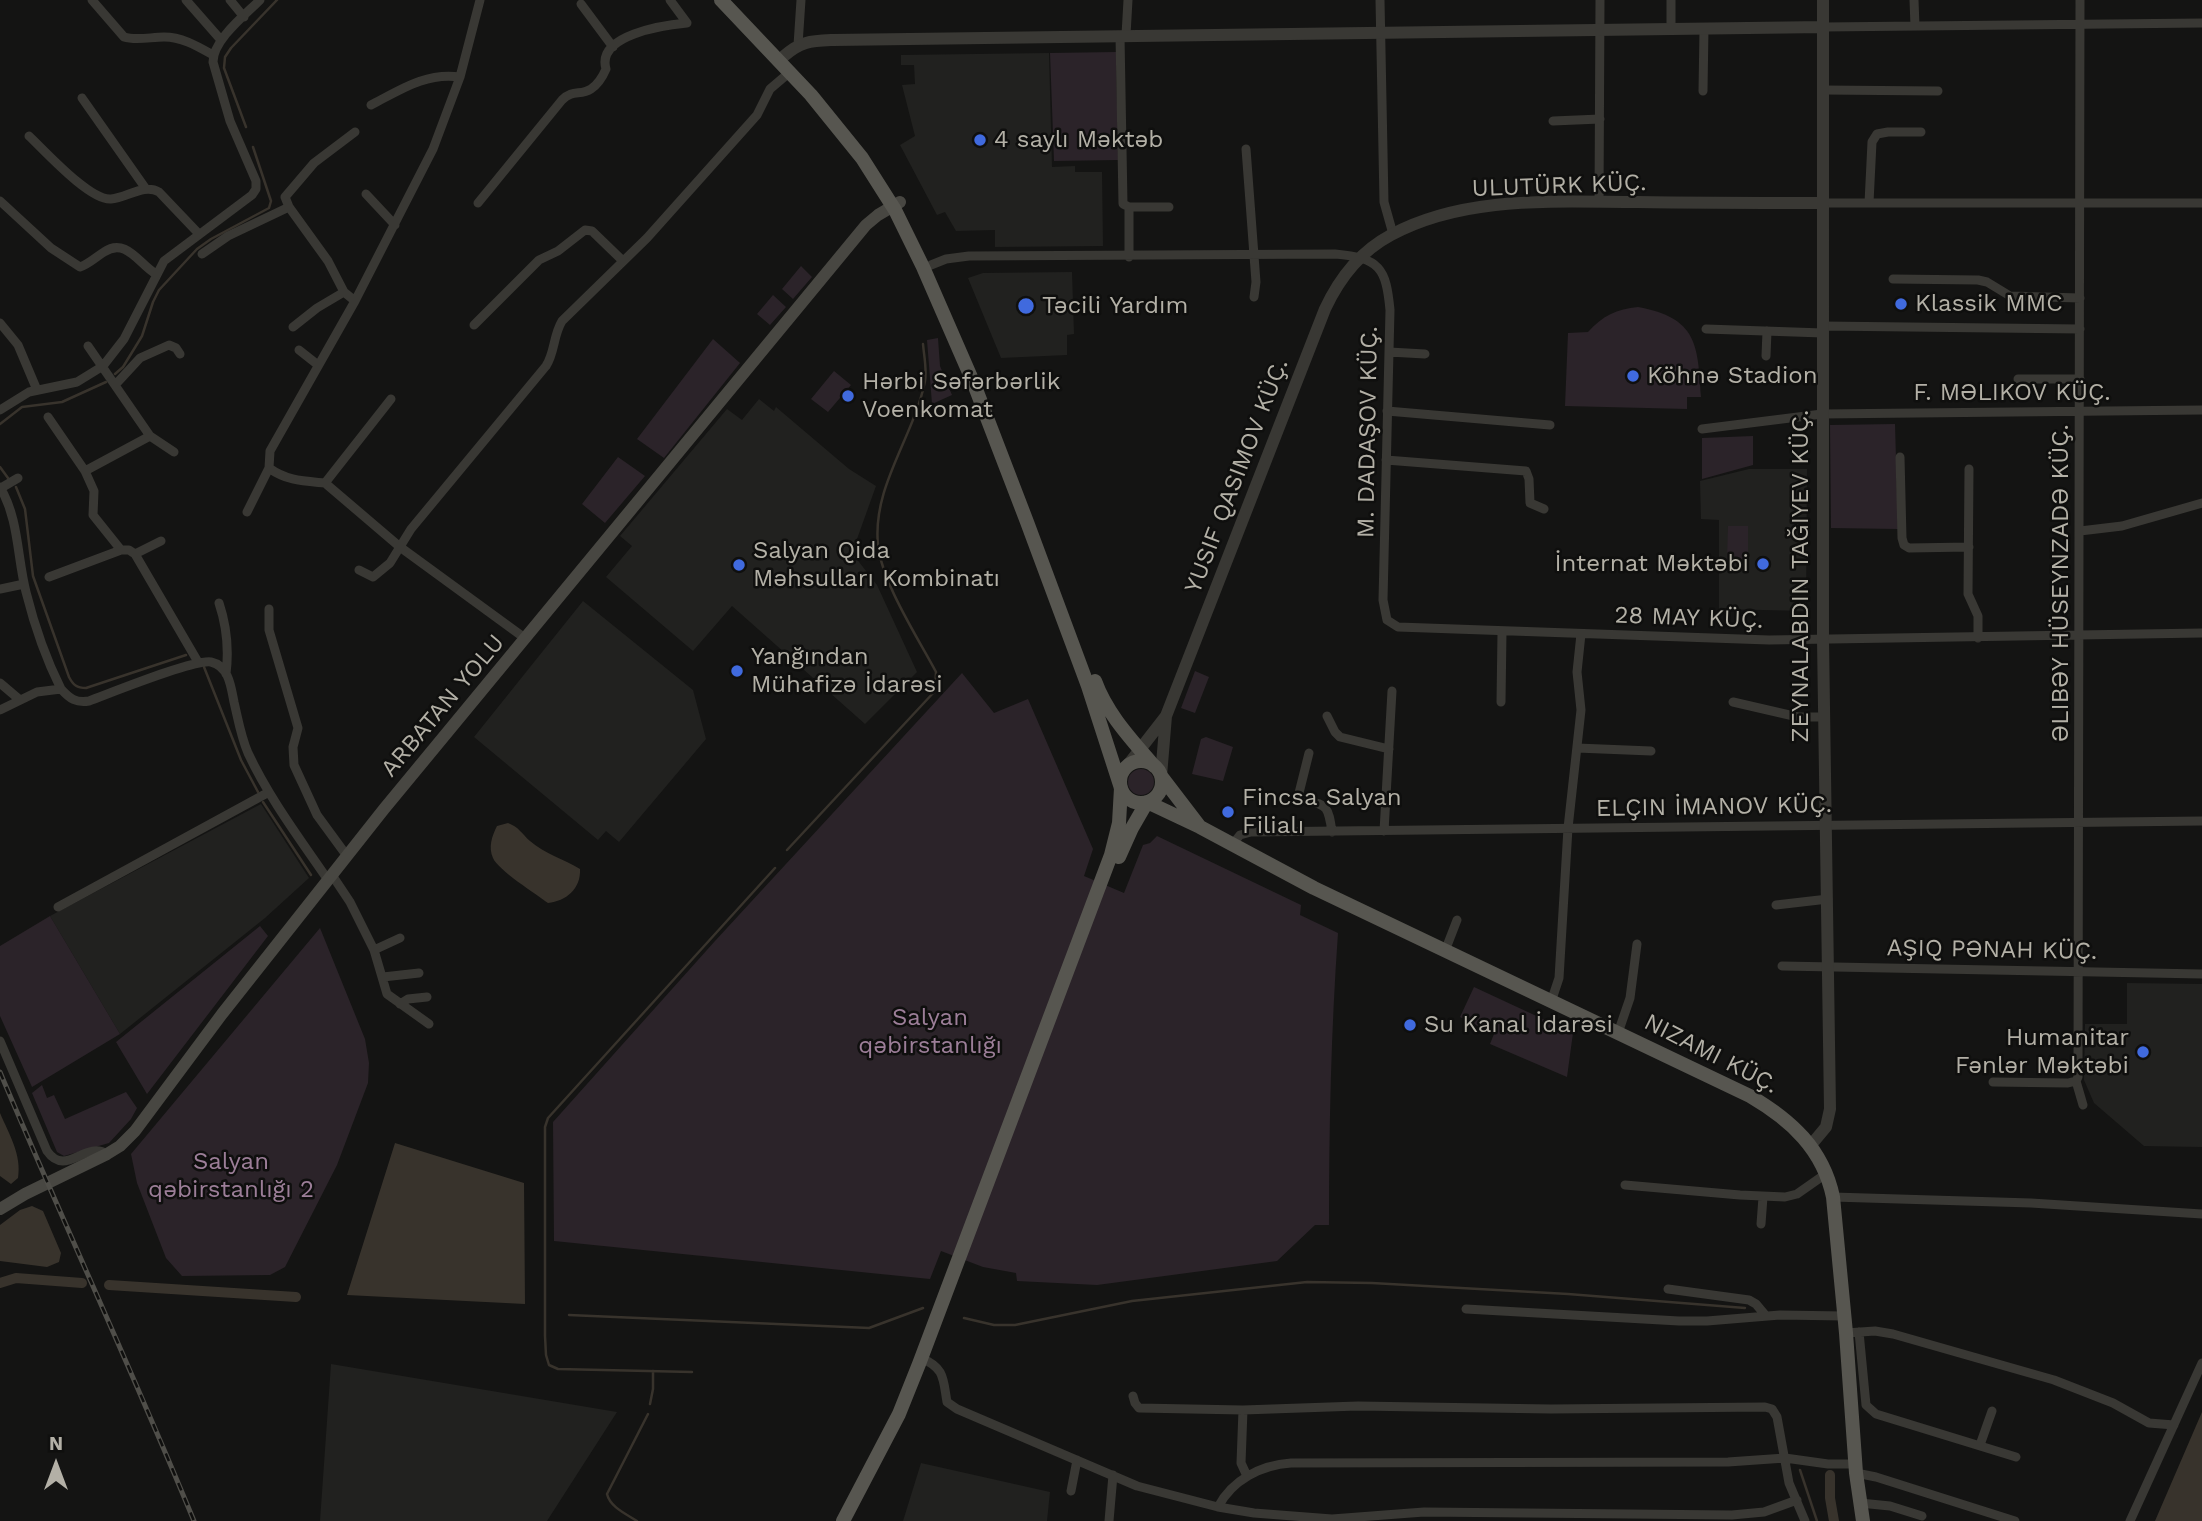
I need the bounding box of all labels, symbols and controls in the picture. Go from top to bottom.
place label: 4 saylı Məktəb [994,126,1163,154]
marker: 4 saylı Məktəb [972,132,988,148]
street label: ULUTÜRK KÜÇ. [1471,169,1647,203]
place label: Klassik MMC [1915,290,2063,318]
place label: Təcili Yardım [1042,292,1188,320]
marker: Təcili Yardım [1016,296,1036,316]
marker: Klassik MMC [1893,296,1909,312]
street label: M. DADAŞOV KÜÇ. [1352,326,1384,538]
street label: YUSIF QASIMOV KÜÇ. [1179,355,1295,597]
place label: Köhnə Stadion [1647,362,1818,390]
place label: Hərbi Səfərbərlik Voenkomat [862,368,1060,424]
marker: Köhnə Stadion [1625,368,1641,384]
street label: F. MƏLIKOV KÜÇ. [1913,379,2111,407]
marker: Hərbi Səfərbərlik Voenkomat [840,388,856,404]
street label: ZEYNALABDIN TAĞIYEV KÜÇ. [1787,410,1815,742]
street label: ƏLIBƏY HÜSEYNZADƏ KÜÇ. [2047,424,2075,742]
place label: Salyan Qida Məhsulları Kombinatı [753,537,1000,593]
place label: İnternat Məktəbi [1554,550,1749,578]
marker: İnternat Məktəbi [1755,556,1771,572]
marker: Salyan Qida Məhsulları Kombinatı [731,557,747,573]
street label: 28 MAY KÜÇ. [1614,601,1764,635]
street label: ARBATAN YOLU [375,629,511,783]
place label: Yanğından Mühafizə İdarəsi [751,643,943,699]
marker: Yanğından Mühafizə İdarəsi [729,663,745,679]
place label: Fincsa Salyan Filialı [1242,784,1402,840]
street label: ELÇIN İMANOV KÜÇ. [1596,791,1832,823]
marker: Fincsa Salyan Filialı [1220,804,1236,820]
street label: AŞIQ PƏNAH KÜÇ. [1886,934,2098,966]
park label: Salyan qəbirstanlığı [858,1004,1002,1060]
street label: NIZAMI KÜÇ. [1639,1008,1783,1100]
place label: Su Kanal İdarəsi [1424,1011,1613,1039]
marker: Su Kanal İdarəsi [1402,1017,1418,1033]
place label: Humanitar Fənlər Məktəbi [1955,1024,2129,1080]
marker: Humanitar Fənlər Məktəbi [2135,1044,2151,1060]
park label: Salyan qəbirstanlığı 2 [148,1148,314,1204]
north arrow [21,1430,91,1500]
text: N [49,1432,63,1455]

